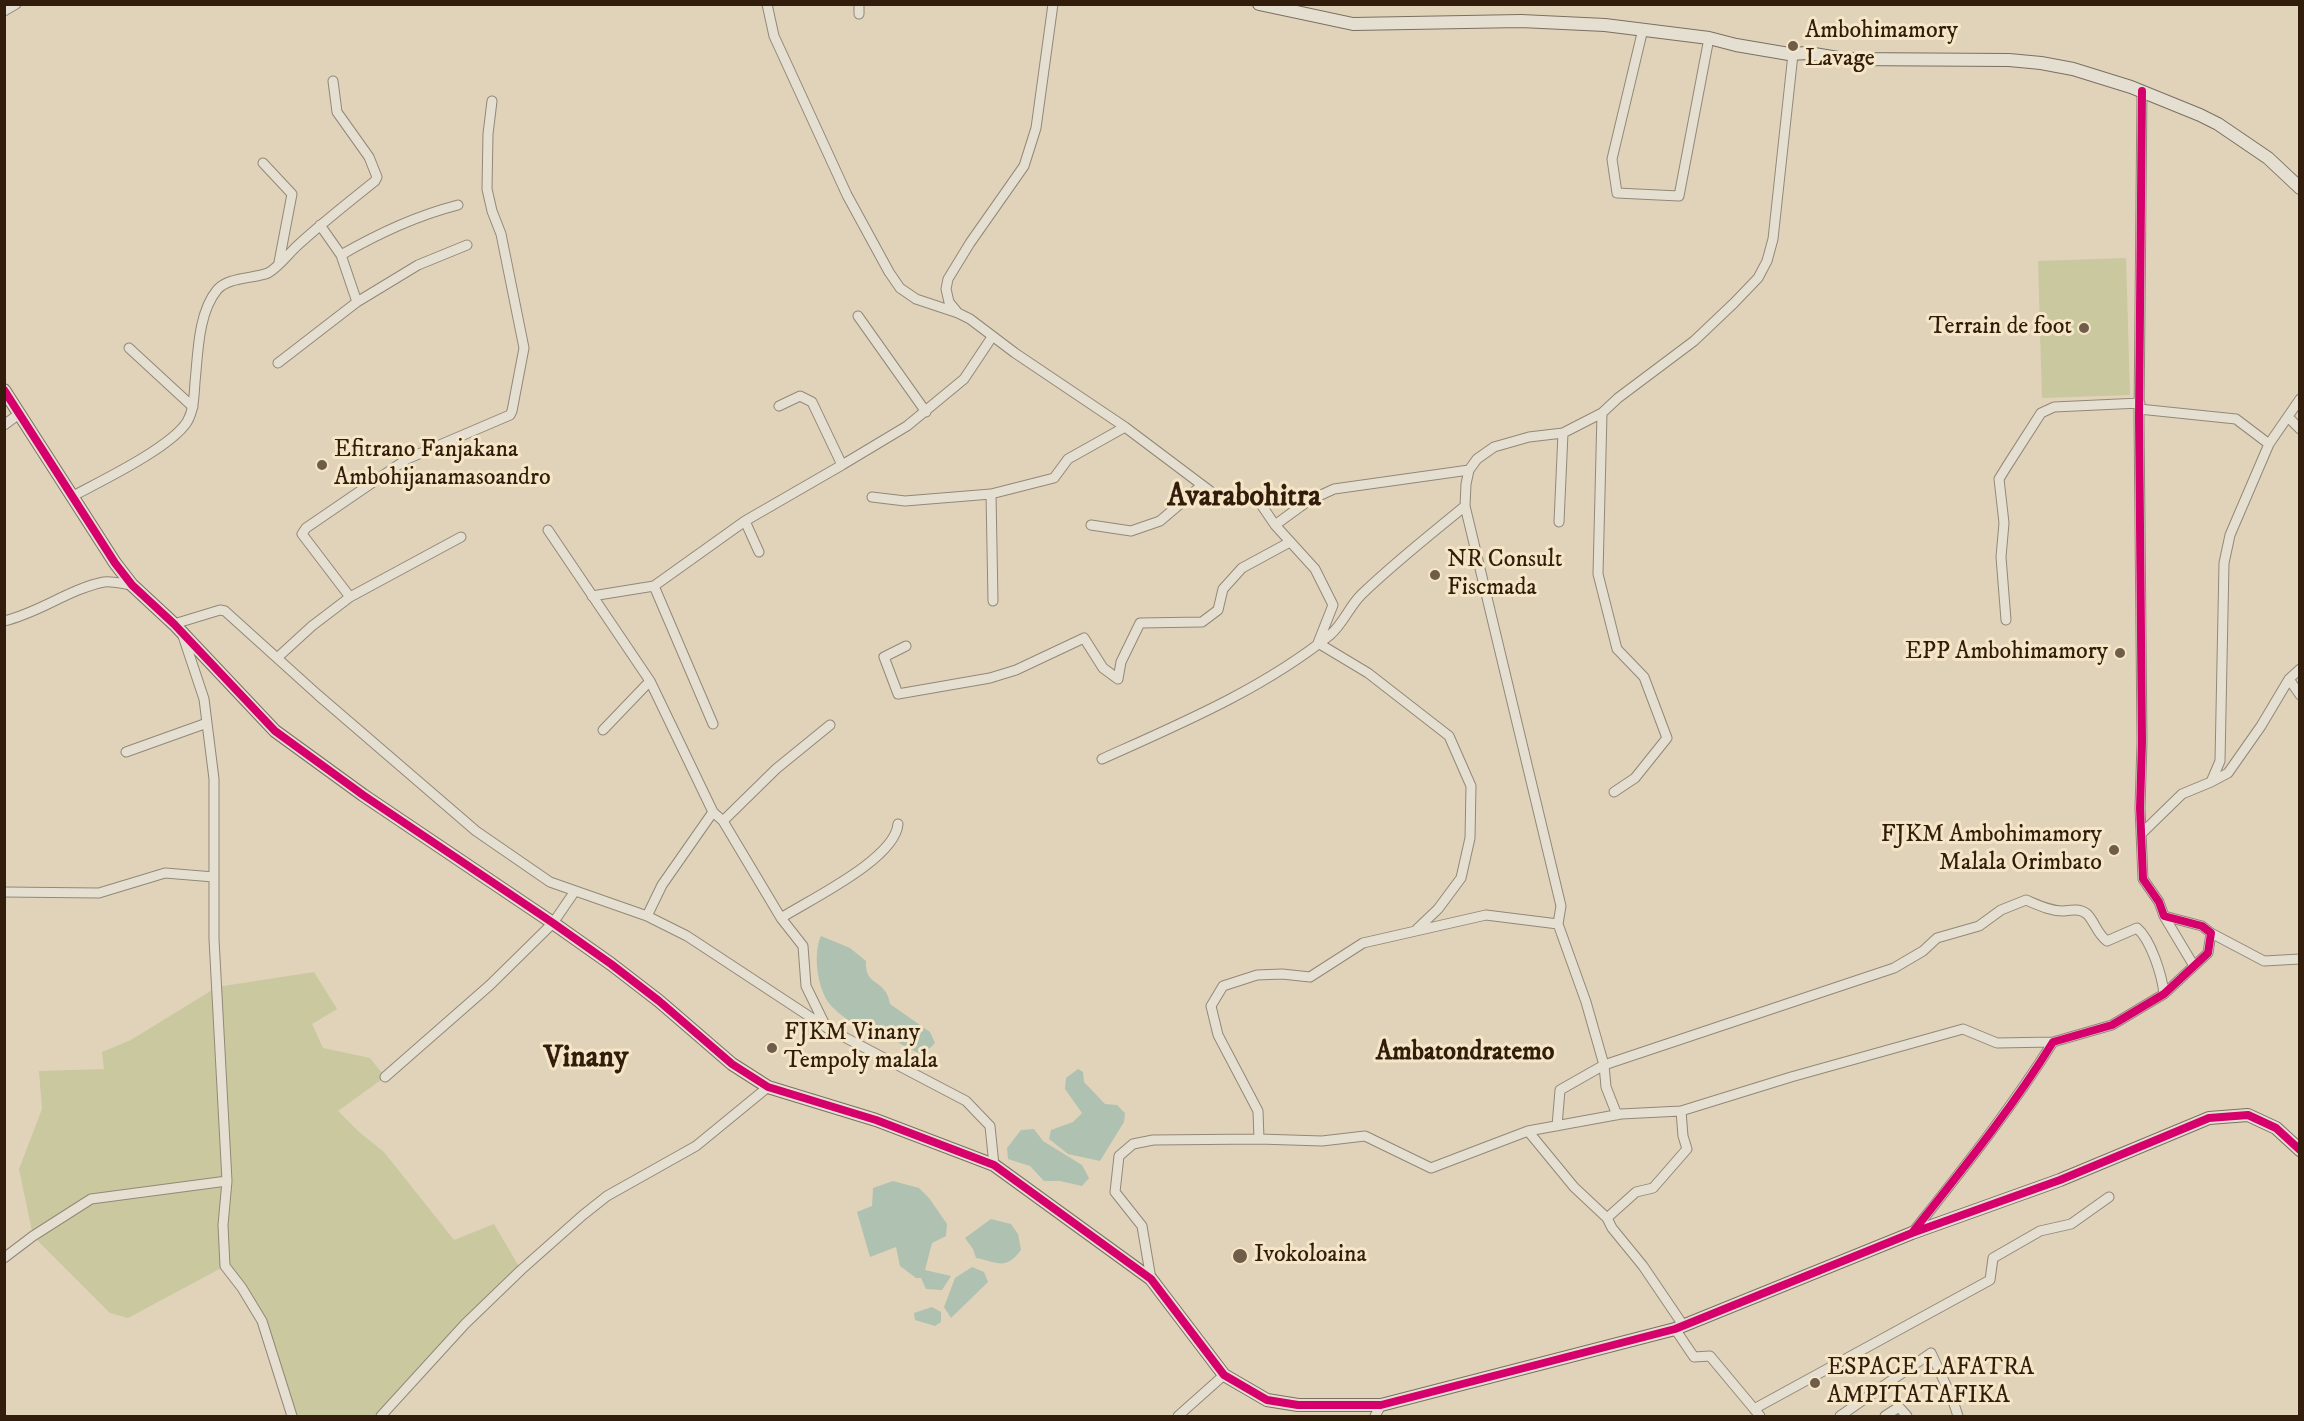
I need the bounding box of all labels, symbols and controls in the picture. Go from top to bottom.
place label: Ambohimamory Lavage [1805,18,1958,74]
marker: Ambohimamory Lavage [1786,39,1800,53]
place label: Terrain de foot [1929,314,2072,342]
marker: Terrain de foot [2077,321,2091,335]
place label: Efitrano Fanjakana Ambohijanamasoandro [334,437,551,493]
marker: Efitrano Fanjakana Ambohijanamasoandro [315,458,329,472]
district label: Avarabohitra [1167,481,1321,517]
place label: NR Consult Fiscmada [1447,547,1562,603]
marker: NR Consult Fiscmada [1428,568,1442,582]
place label: EPP Ambohimamory [1905,639,2108,667]
marker: EPP Ambohimamory [2113,646,2127,660]
place label: FJKM Ambohimamory Malala Orimbato [1881,822,2102,878]
marker: FJKM Ambohimamory Malala Orimbato [2107,843,2121,857]
place label: FJKM Vinany Tempoly malala [784,1020,938,1076]
district label: Ambatondratemo [1376,1038,1554,1070]
marker: FJKM Vinany Tempoly malala [765,1041,779,1055]
district label: Vinany [544,1042,628,1078]
place label: Ivokoloaina [1254,1242,1367,1270]
marker: Ivokoloaina [1231,1247,1249,1265]
place label: ESPACE LAFATRA AMPITATAFIKA [1827,1355,2034,1411]
marker: ESPACE LAFATRA AMPITATAFIKA [1808,1376,1822,1390]

